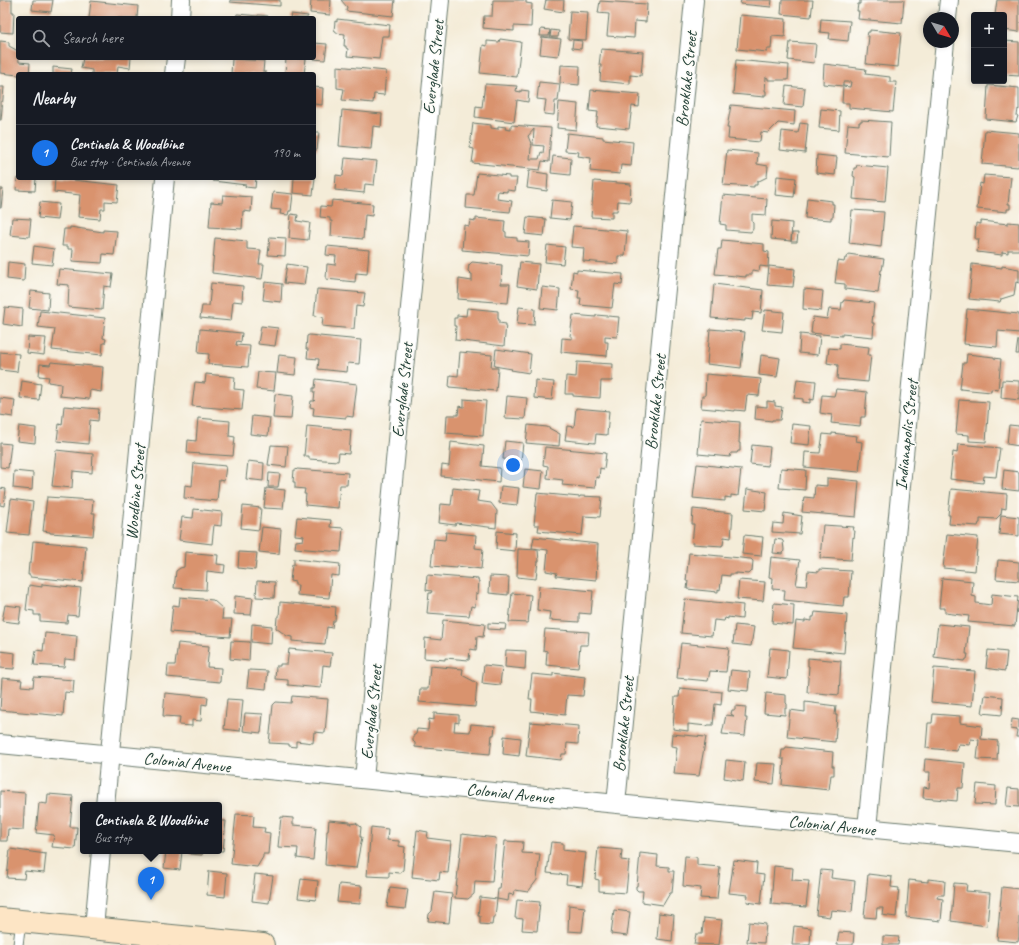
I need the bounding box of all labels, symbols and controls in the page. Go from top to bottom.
north arrow [923,12,959,48]
map controls [971,12,1007,84]
button: + [971,12,1007,48]
search box [16,16,316,60]
street label: Everglade Street [418,16,449,115]
icon: search [30,27,52,49]
street label: Brooklake Street [671,28,702,128]
text: Search here [62,29,123,48]
button: − [971,48,1007,84]
text: Nearby [32,88,75,109]
text: Centinela & Woodbine [70,135,183,154]
text: 1 [42,145,48,161]
text: 190 m [272,145,300,161]
text: Bus stop · Centinela Avenue [70,154,190,170]
street label: Everglade Street [387,339,418,438]
street label: Brooklake Street [640,351,671,451]
street label: Indianapolis Street [890,376,923,491]
street label: Woodbine Street [121,441,150,541]
your location [503,455,523,475]
street label: Everglade Street [356,661,387,760]
street label: Brooklake Street [608,673,639,773]
street label: Colonial Avenue [142,747,233,778]
street label: Colonial Avenue [465,778,556,809]
popup [80,802,222,854]
street label: Colonial Avenue [787,810,878,841]
text: Centinela & Woodbine [94,811,208,830]
text: Bus stop [94,830,132,846]
pin: 1 [138,867,164,900]

